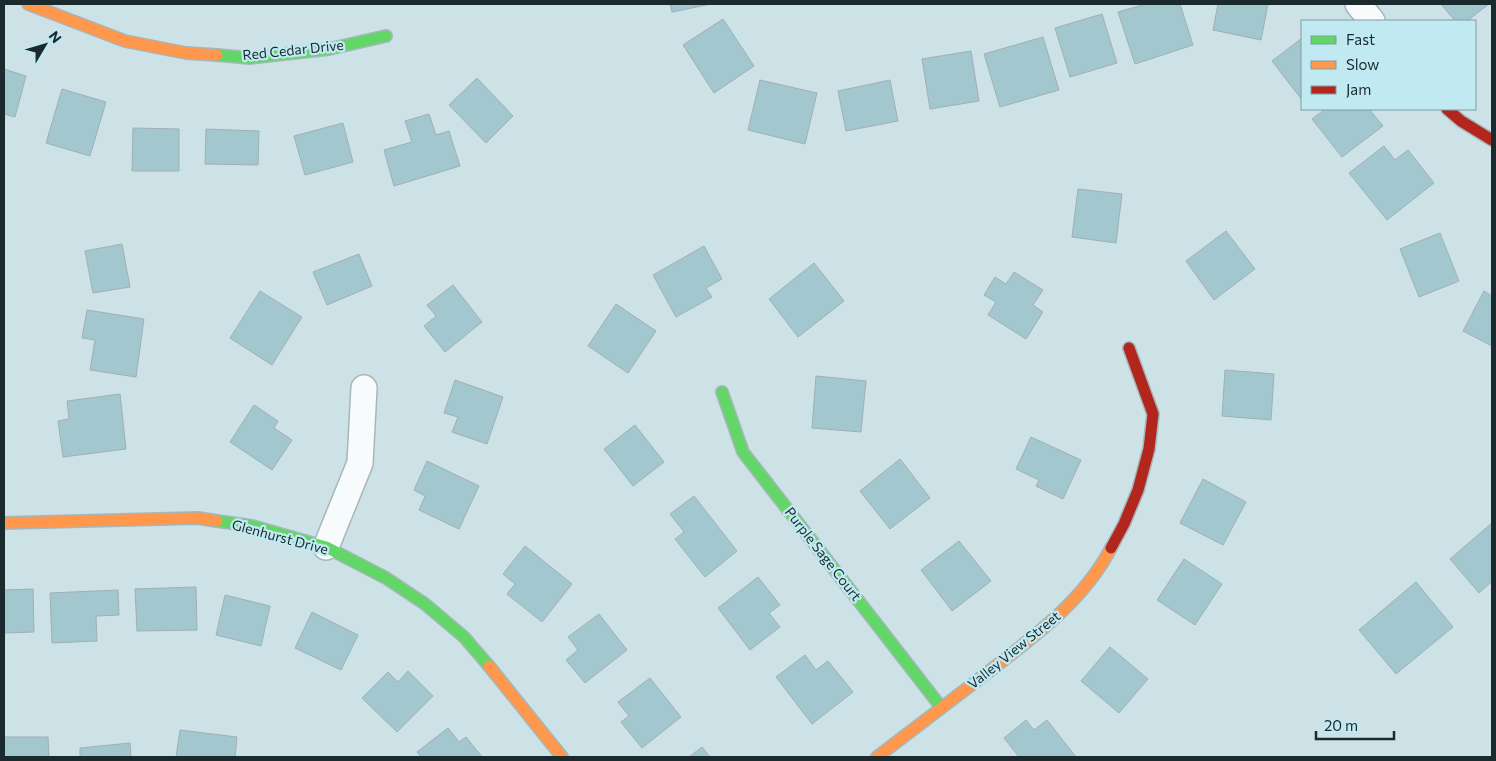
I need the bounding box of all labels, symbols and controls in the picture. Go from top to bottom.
north arrow [20,20,70,70]
legend [1301,20,1476,110]
text: N [46,27,66,46]
text: Fast [1346,30,1375,48]
street label: Red Cedar Drive [242,36,344,63]
text: Slow [1346,55,1379,73]
text: Jam [1346,80,1371,98]
street label: Purple Sage Court [782,503,865,604]
street label: Glenhurst Drive [230,515,330,558]
street label: Valley View Street [964,607,1064,692]
scale bar [1316,708,1394,740]
text: 20 m [1324,716,1358,734]

